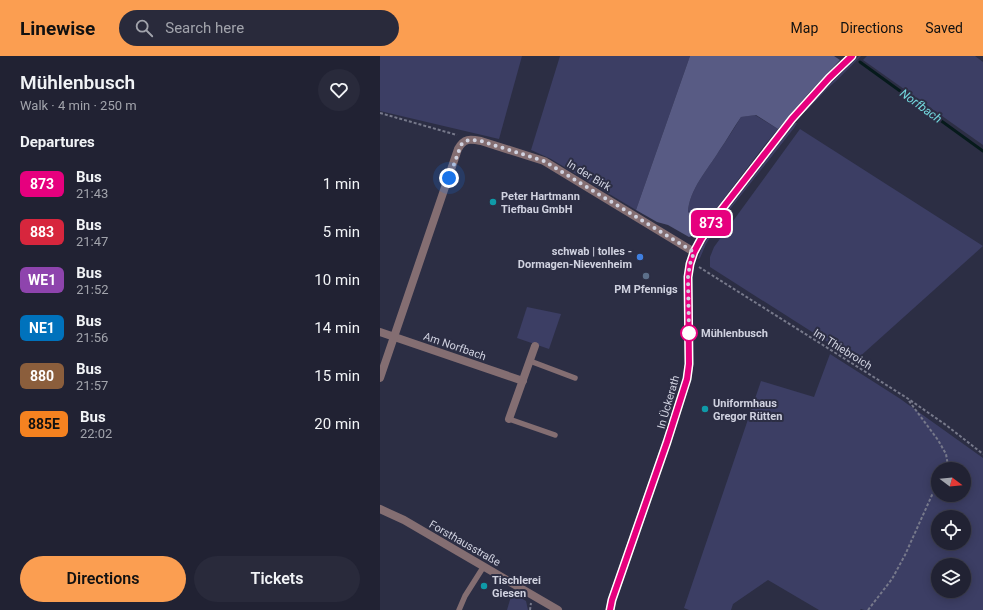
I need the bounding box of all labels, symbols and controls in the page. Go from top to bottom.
search box [119,10,399,46]
text: Linewise [20,17,95,40]
icon: search [133,17,155,39]
text: Search here [165,19,244,37]
text: Map [791,20,818,36]
text: Directions [840,20,903,36]
text: Saved [925,20,963,36]
button: heart [318,69,360,111]
text: Mühlenbusch [20,71,135,94]
water label: Norfbach [897,86,945,126]
text: Walk · 4 min · 250 m [20,98,137,113]
text: Departures [20,133,95,151]
street label: In der Birk [564,157,614,194]
text: Bus [76,168,102,186]
your location [439,168,459,188]
text: 1 min [323,175,360,193]
text: 873 [30,176,54,192]
text: 21:43 [76,186,108,201]
place label: Peter Hartmann Tiefbau GmbH [501,190,580,216]
marker: Peter Hartmann Tiefbau GmbH [488,197,498,207]
line badge: 873 [688,210,734,236]
text: 873 [699,215,723,231]
text: Bus [76,216,102,234]
text: 5 min [323,223,360,241]
text: 883 [30,224,54,240]
text: 21:47 [76,234,108,249]
place label: schwab | tolles - Dormagen-Nievenheim [518,245,632,271]
marker: schwab | tolles - Dormagen-Nievenheim [635,252,645,262]
text: Bus [76,264,102,282]
text: 10 min [314,271,360,289]
marker: PM Pfennigs [641,271,651,281]
text: WE1 [28,272,56,288]
text: 21:52 [76,282,109,297]
place label: PM Pfennigs [614,283,678,296]
text: Bus [76,312,102,330]
text: 14 min [314,319,360,337]
text: NE1 [29,320,55,336]
marker: Mühlenbusch [680,324,698,342]
street label: Im Thiebroich [811,326,875,373]
place label: Mühlenbusch [701,327,768,340]
text: 21:56 [76,330,108,345]
street label: Am Norfbach [422,330,488,363]
text: Bus [76,360,102,378]
text: 15 min [314,367,360,385]
text: 880 [30,368,54,384]
street label: In Ückerath [655,374,682,430]
text: 21:57 [76,378,108,393]
place label: Uniformhaus Gregor Rütten [713,397,782,423]
marker: Uniformhaus Gregor Rütten [700,404,710,414]
text: Bus [80,408,106,426]
text: 20 min [314,415,360,433]
text: 885E [28,416,60,432]
text: 22:02 [80,426,112,441]
north arrow [931,462,971,502]
map controls [931,462,971,598]
button: locate [931,510,971,550]
street label: Forsthausstraße [427,518,503,569]
button: Directions [20,556,186,602]
button: Tickets [194,556,360,602]
button: layers [931,558,971,598]
place label: Tischlerei Giesen [492,574,541,600]
marker: Tischlerei Giesen [479,581,489,591]

